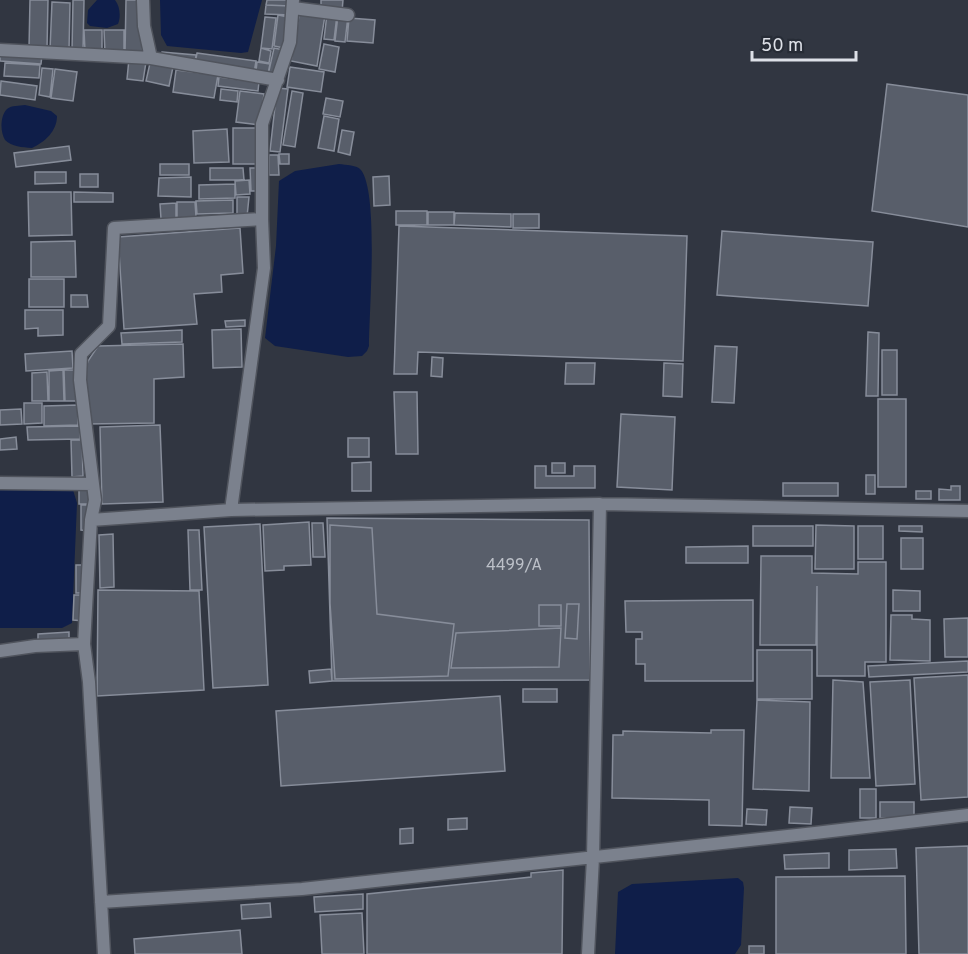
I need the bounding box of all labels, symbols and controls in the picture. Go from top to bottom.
scale bar [752,24,856,62]
text: 50 m [761,35,803,58]
house number: 4499/A [486,556,542,576]

